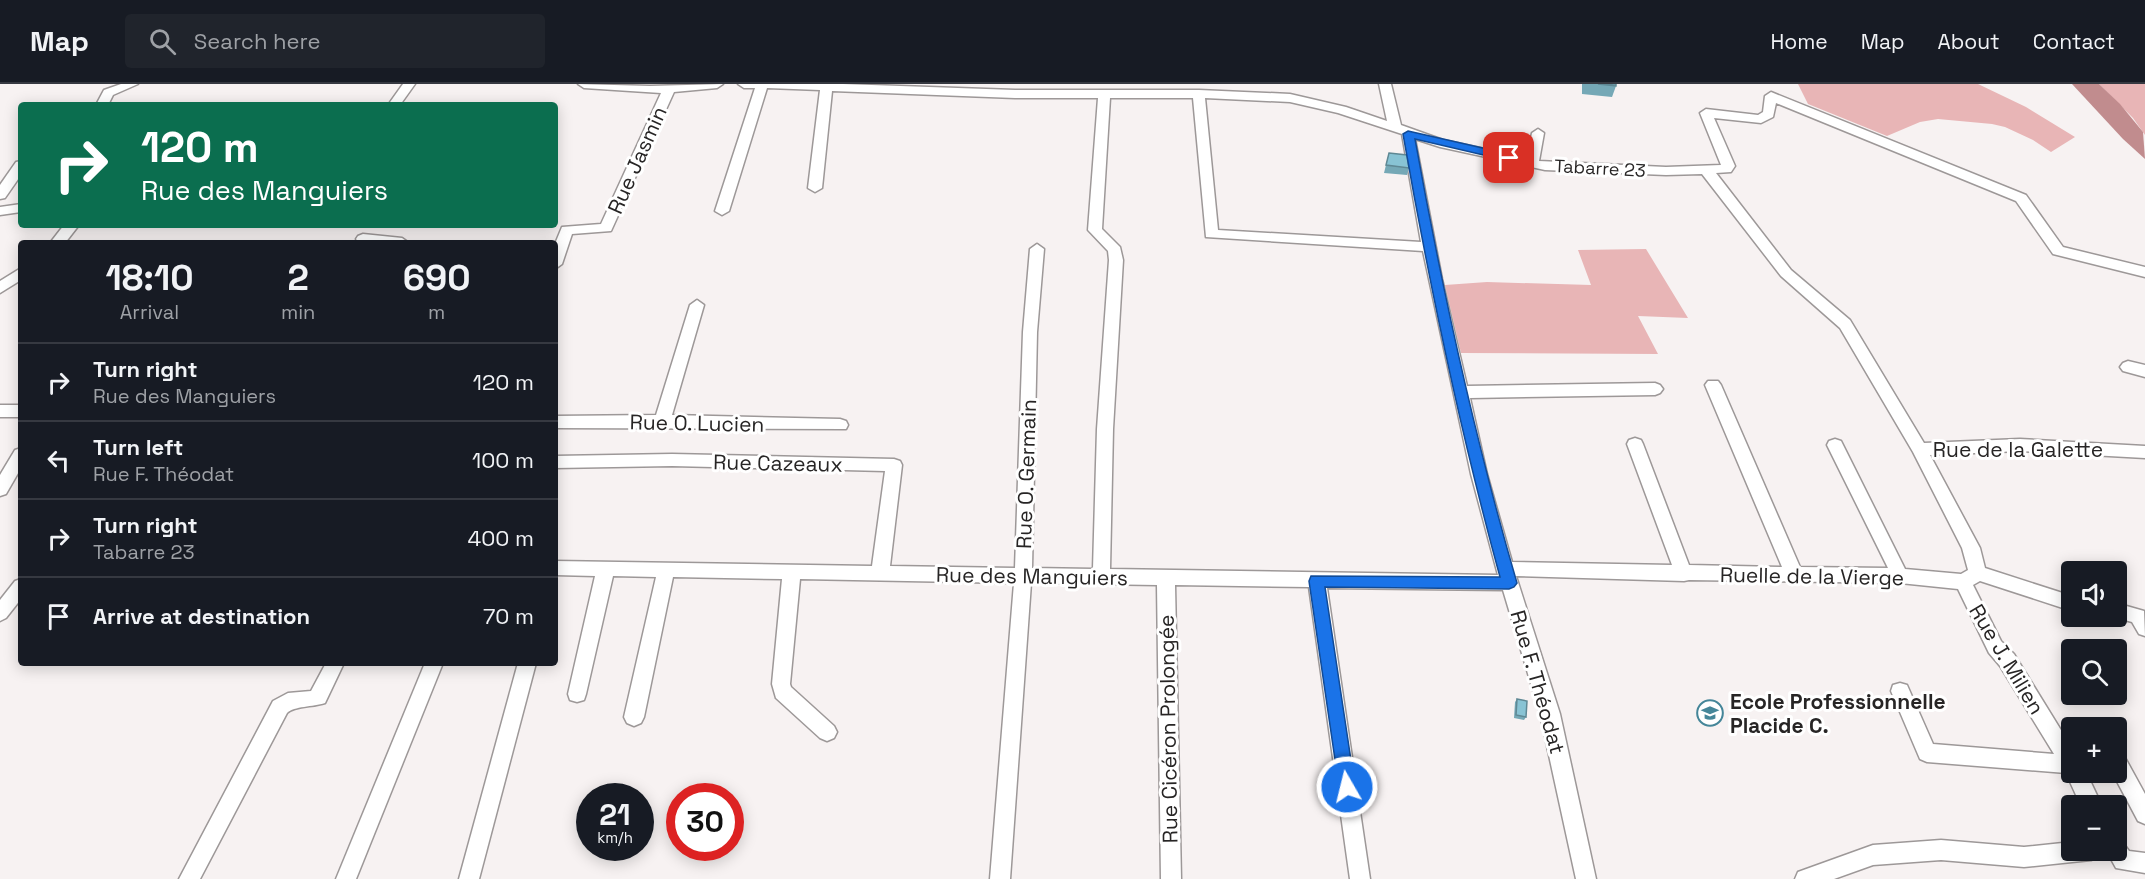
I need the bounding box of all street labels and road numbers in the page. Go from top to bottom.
street label: Rue Jasmin [601,102,673,218]
street label: Tabarre 23 [1554,154,1646,182]
street label: Rue O. Germain [1010,399,1042,549]
street label: Rue O. Lucien [629,408,765,438]
street label: Rue de la Galette [1933,436,2103,463]
street label: Rue Cazeaux [713,448,843,478]
street label: Rue des Manguiers [936,561,1128,591]
street label: Ruelle de la Vierge [1720,561,1904,591]
street label: Rue J. Milien [1963,599,2051,719]
street label: Rue F. Théodat [1505,607,1571,757]
street label: Rue Cicéron Prolongée [1153,614,1183,844]

